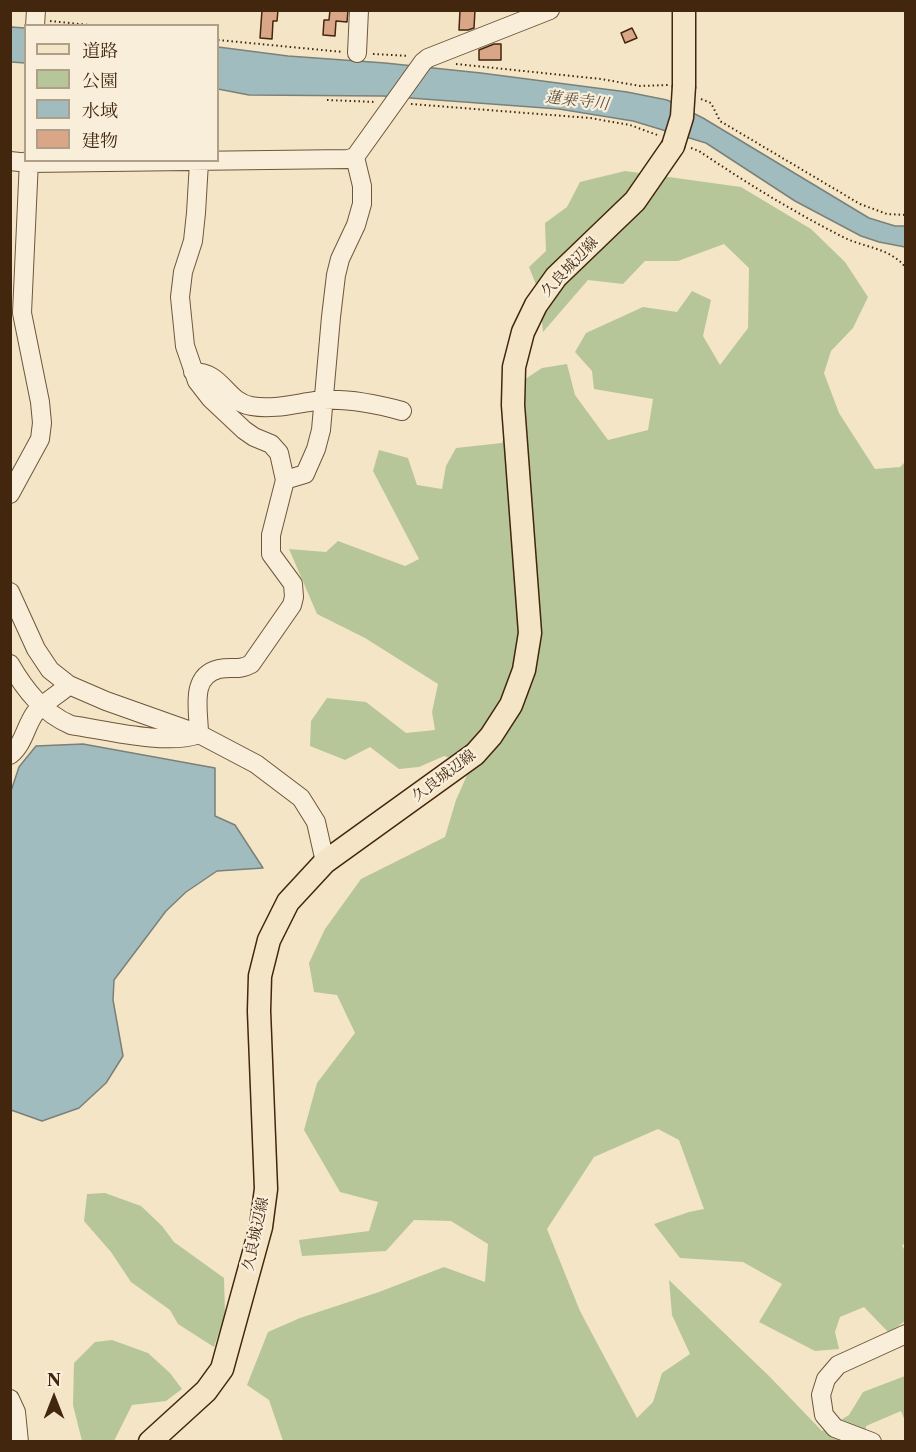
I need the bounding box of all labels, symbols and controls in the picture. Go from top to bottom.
legend [24,24,219,162]
text: 道路 [82,40,118,62]
text: 公園 [82,70,118,92]
water label: 蓮乗寺川 [544,88,610,114]
text: 水域 [82,100,118,122]
text: 建物 [82,130,118,152]
street label: 久良城辺線 [538,233,602,301]
street label: 久良城辺線 [409,746,479,806]
street label: 久良城辺線 [239,1195,273,1273]
north arrow [24,1368,84,1428]
text: N [47,1370,61,1390]

